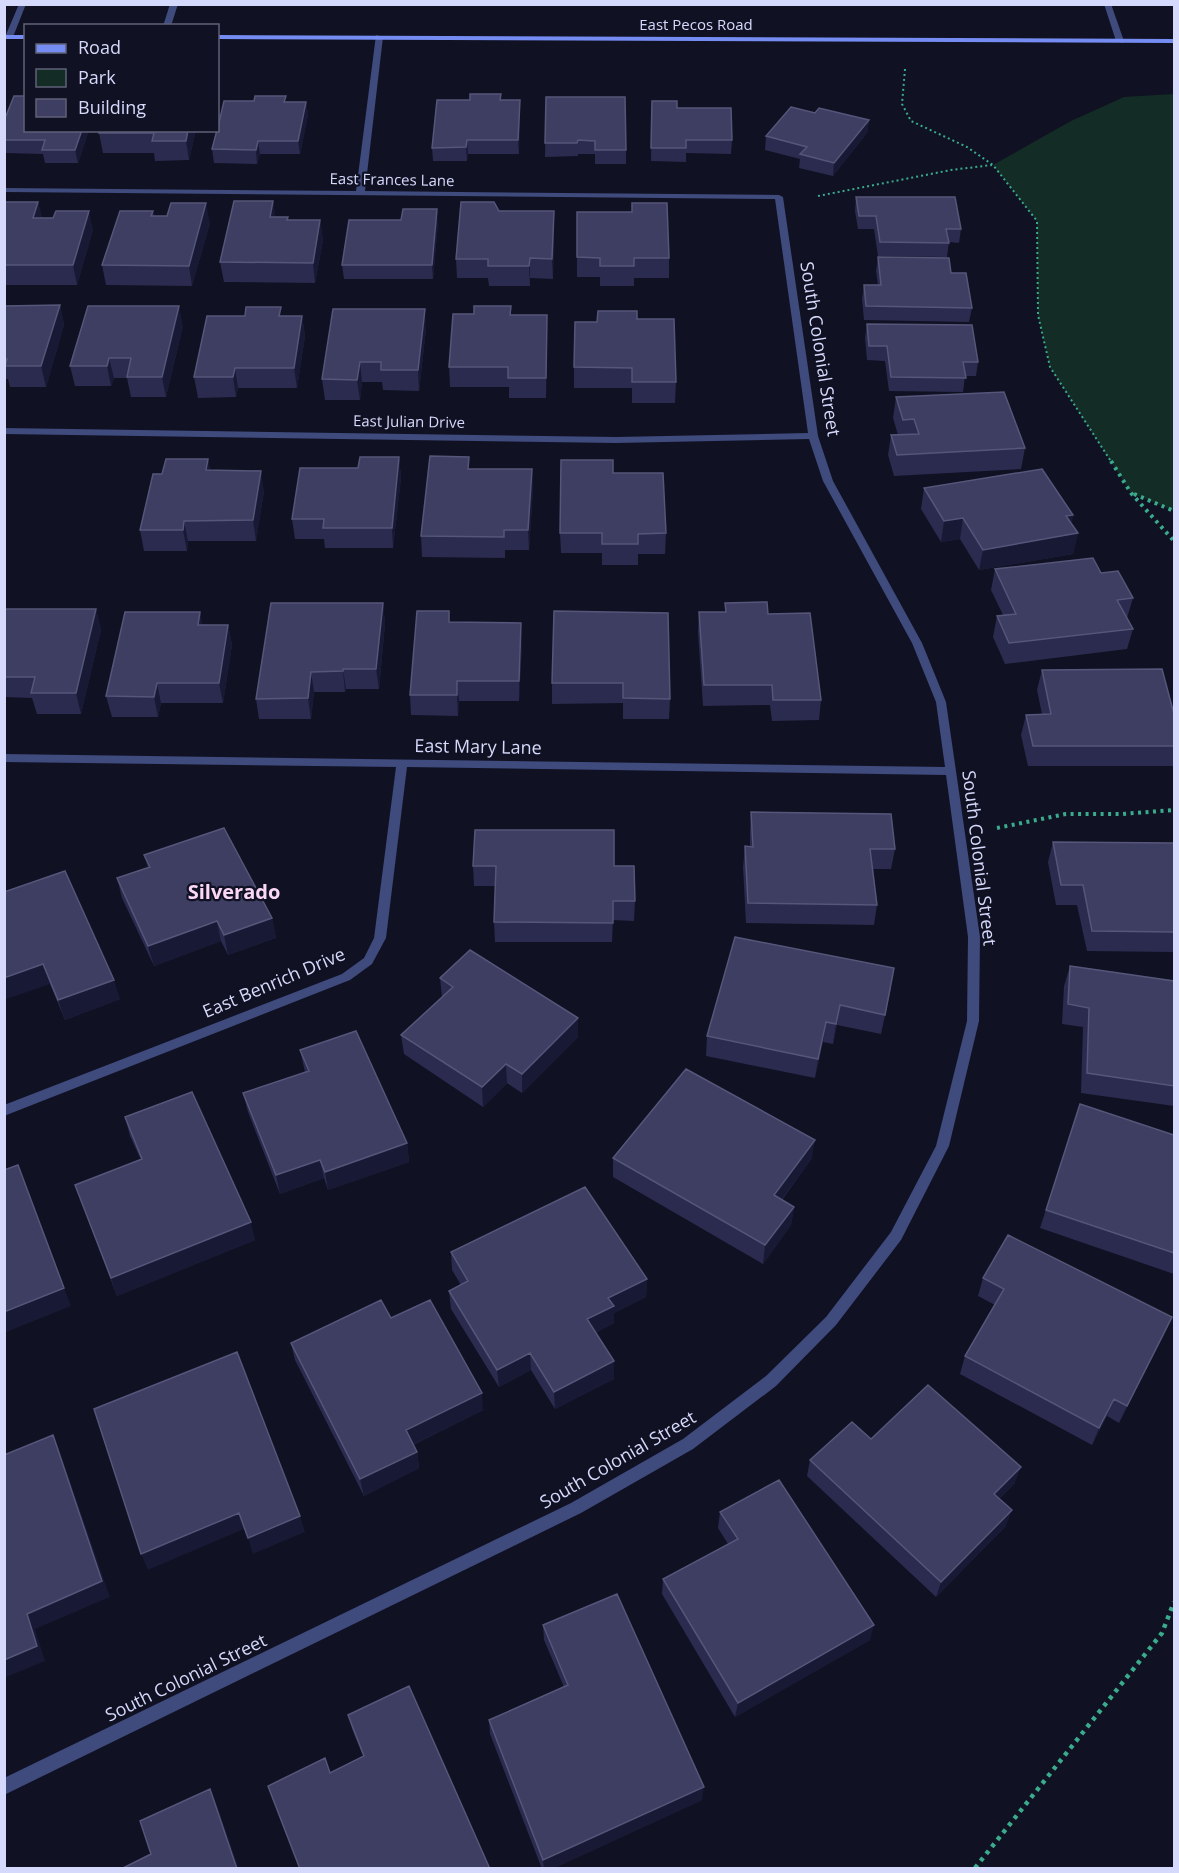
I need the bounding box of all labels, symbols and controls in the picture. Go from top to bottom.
street label: East Pecos Road [639,14,753,34]
legend [24,24,219,132]
text: Road [78,35,121,59]
text: Park [78,65,116,89]
text: Building [78,95,146,119]
street label: East Frances Lane [329,168,455,190]
street label: South Colonial Street [795,260,847,438]
street label: East Julian Drive [353,410,465,432]
street label: East Mary Lane [414,733,542,759]
street label: South Colonial Street [957,769,1003,947]
district label: Silverado [188,878,280,905]
street label: East Benrich Drive [199,941,349,1023]
street label: South Colonial Street [535,1405,700,1514]
street label: South Colonial Street [101,1628,270,1727]

